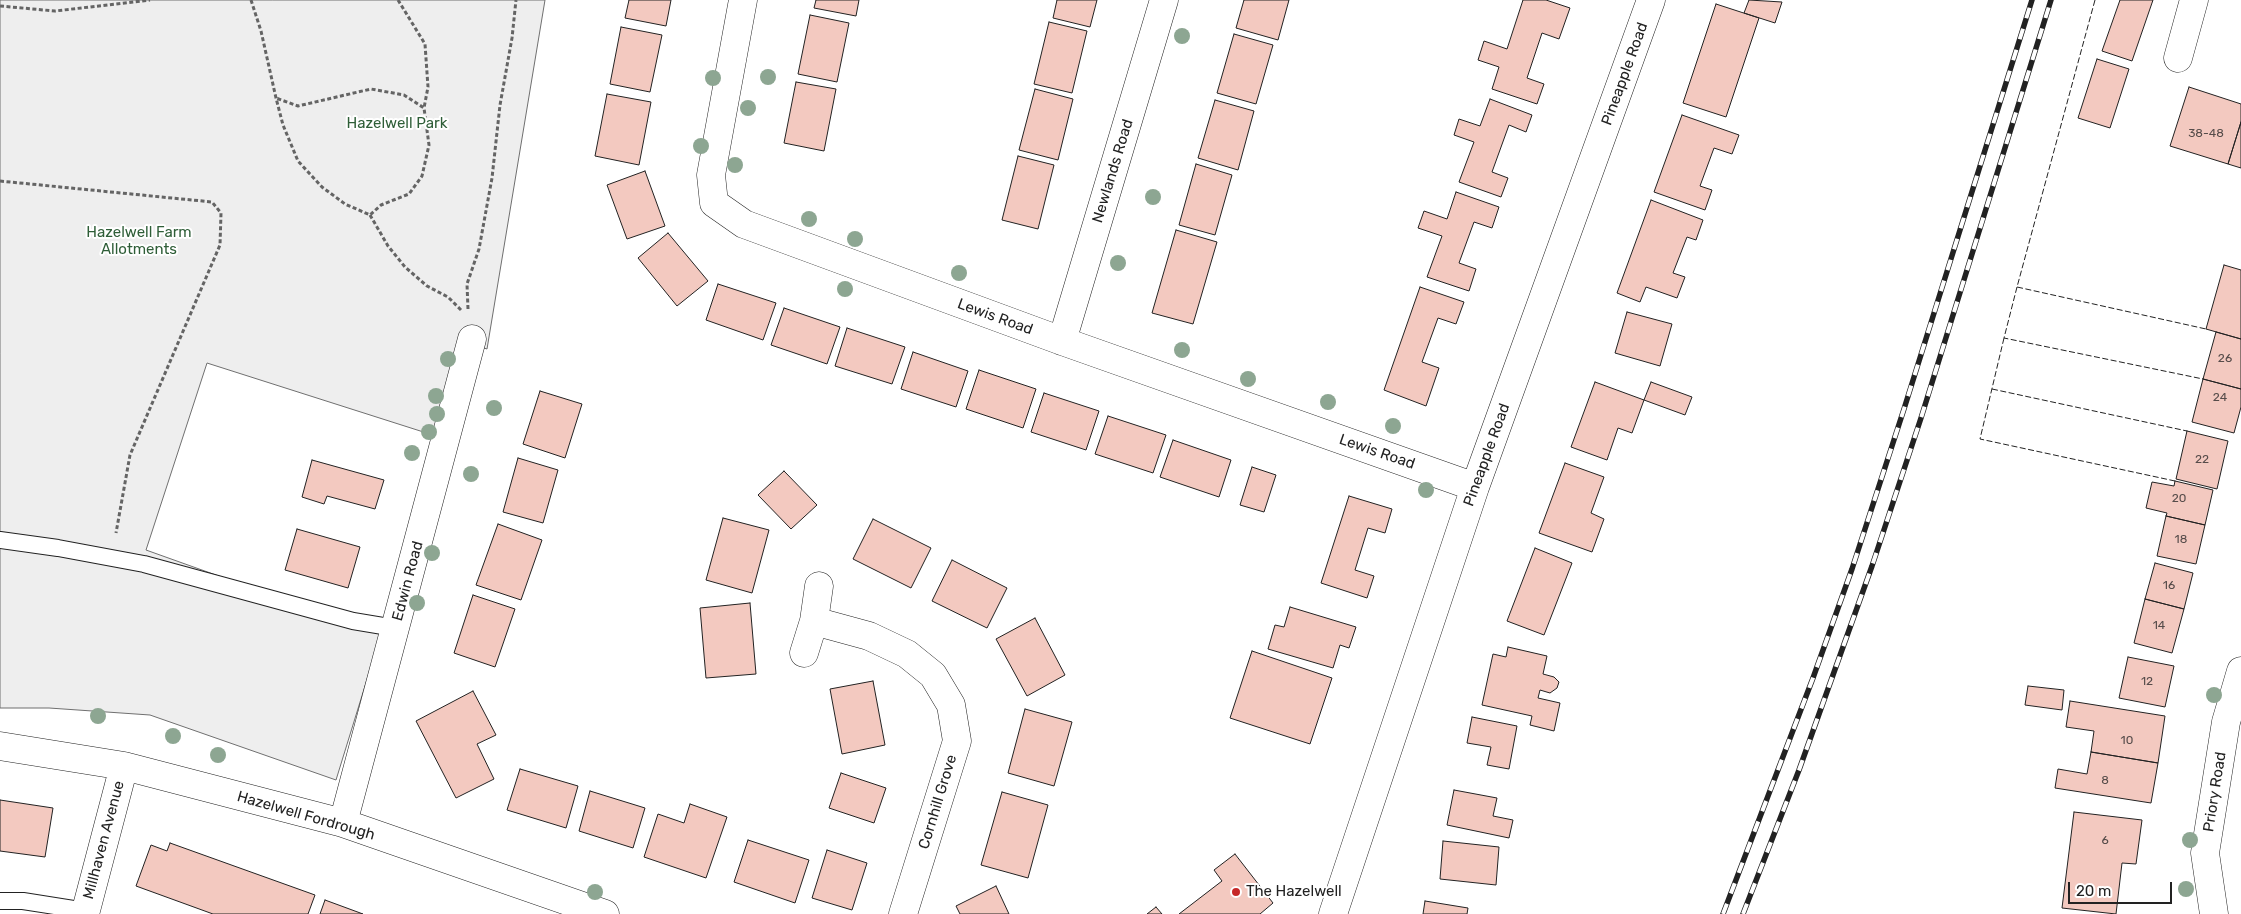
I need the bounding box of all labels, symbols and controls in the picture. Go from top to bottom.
street label: Pineapple Road [1598,20,1652,128]
park label: Hazelwell Park [347,115,447,133]
street label: Newlands Road [1089,117,1137,225]
house number: 38-48 [2188,127,2224,141]
park label: Hazelwell Farm Allotments [86,224,192,259]
street label: Lewis Road [955,295,1035,339]
house number: 26 [2218,352,2232,366]
house number: 24 [2213,391,2227,405]
street label: Pineapple Road [1460,401,1514,509]
street label: Lewis Road [1337,431,1417,473]
house number: 22 [2195,453,2209,467]
house number: 20 [2172,492,2186,506]
house number: 18 [2175,533,2187,547]
street label: Edwin Road [389,539,427,623]
house number: 16 [2163,579,2175,593]
house number: 14 [2153,619,2165,633]
house number: 12 [2141,675,2153,689]
house number: 10 [2121,734,2133,748]
street label: Priory Road [2200,751,2230,833]
street label: Cornhill Grove [915,753,961,851]
house number: 8 [2101,774,2109,788]
street label: Millhaven Avenue [80,779,128,901]
street label: Hazelwell Fordrough [235,788,377,844]
house number: 6 [2101,834,2109,848]
scale bar [2071,872,2175,904]
text: 20 m [2076,882,2111,900]
place label: The Hazelwell [1246,883,1342,901]
marker: The Hazelwell [1230,886,1242,898]

